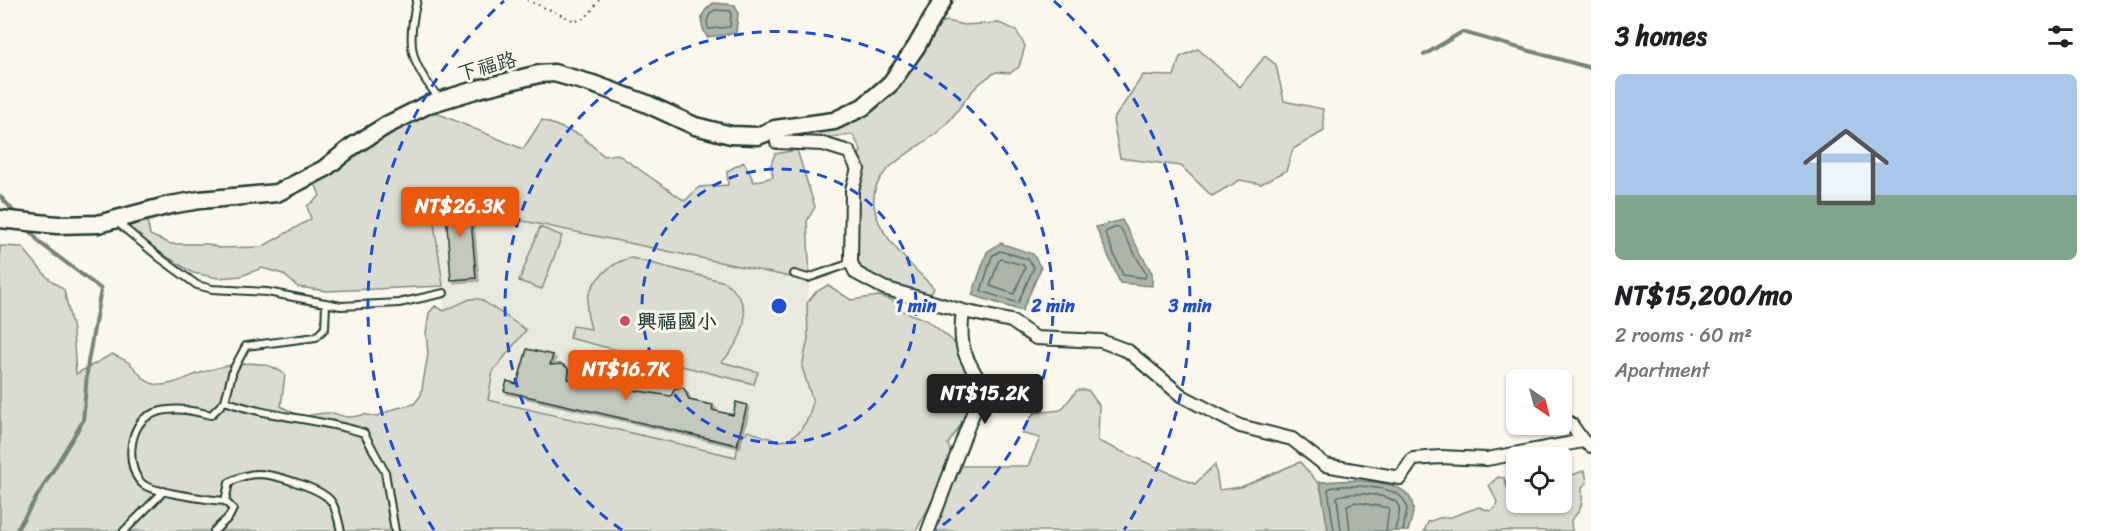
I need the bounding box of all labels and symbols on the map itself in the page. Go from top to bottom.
street label: 下福路 [454,42,522,91]
pin: NT$26.3K [398,187,522,238]
text: 1 min [896,290,937,322]
text: 2 min [1030,290,1075,322]
text: 3 min [1167,290,1212,322]
centre of rings [769,296,789,316]
place label: 興福國小 [637,304,717,339]
marker: 興福國小 [618,314,632,328]
pin: NT$16.7K [564,350,688,401]
north arrow [1506,369,1572,435]
pin: NT$15.2K [923,374,1047,425]

